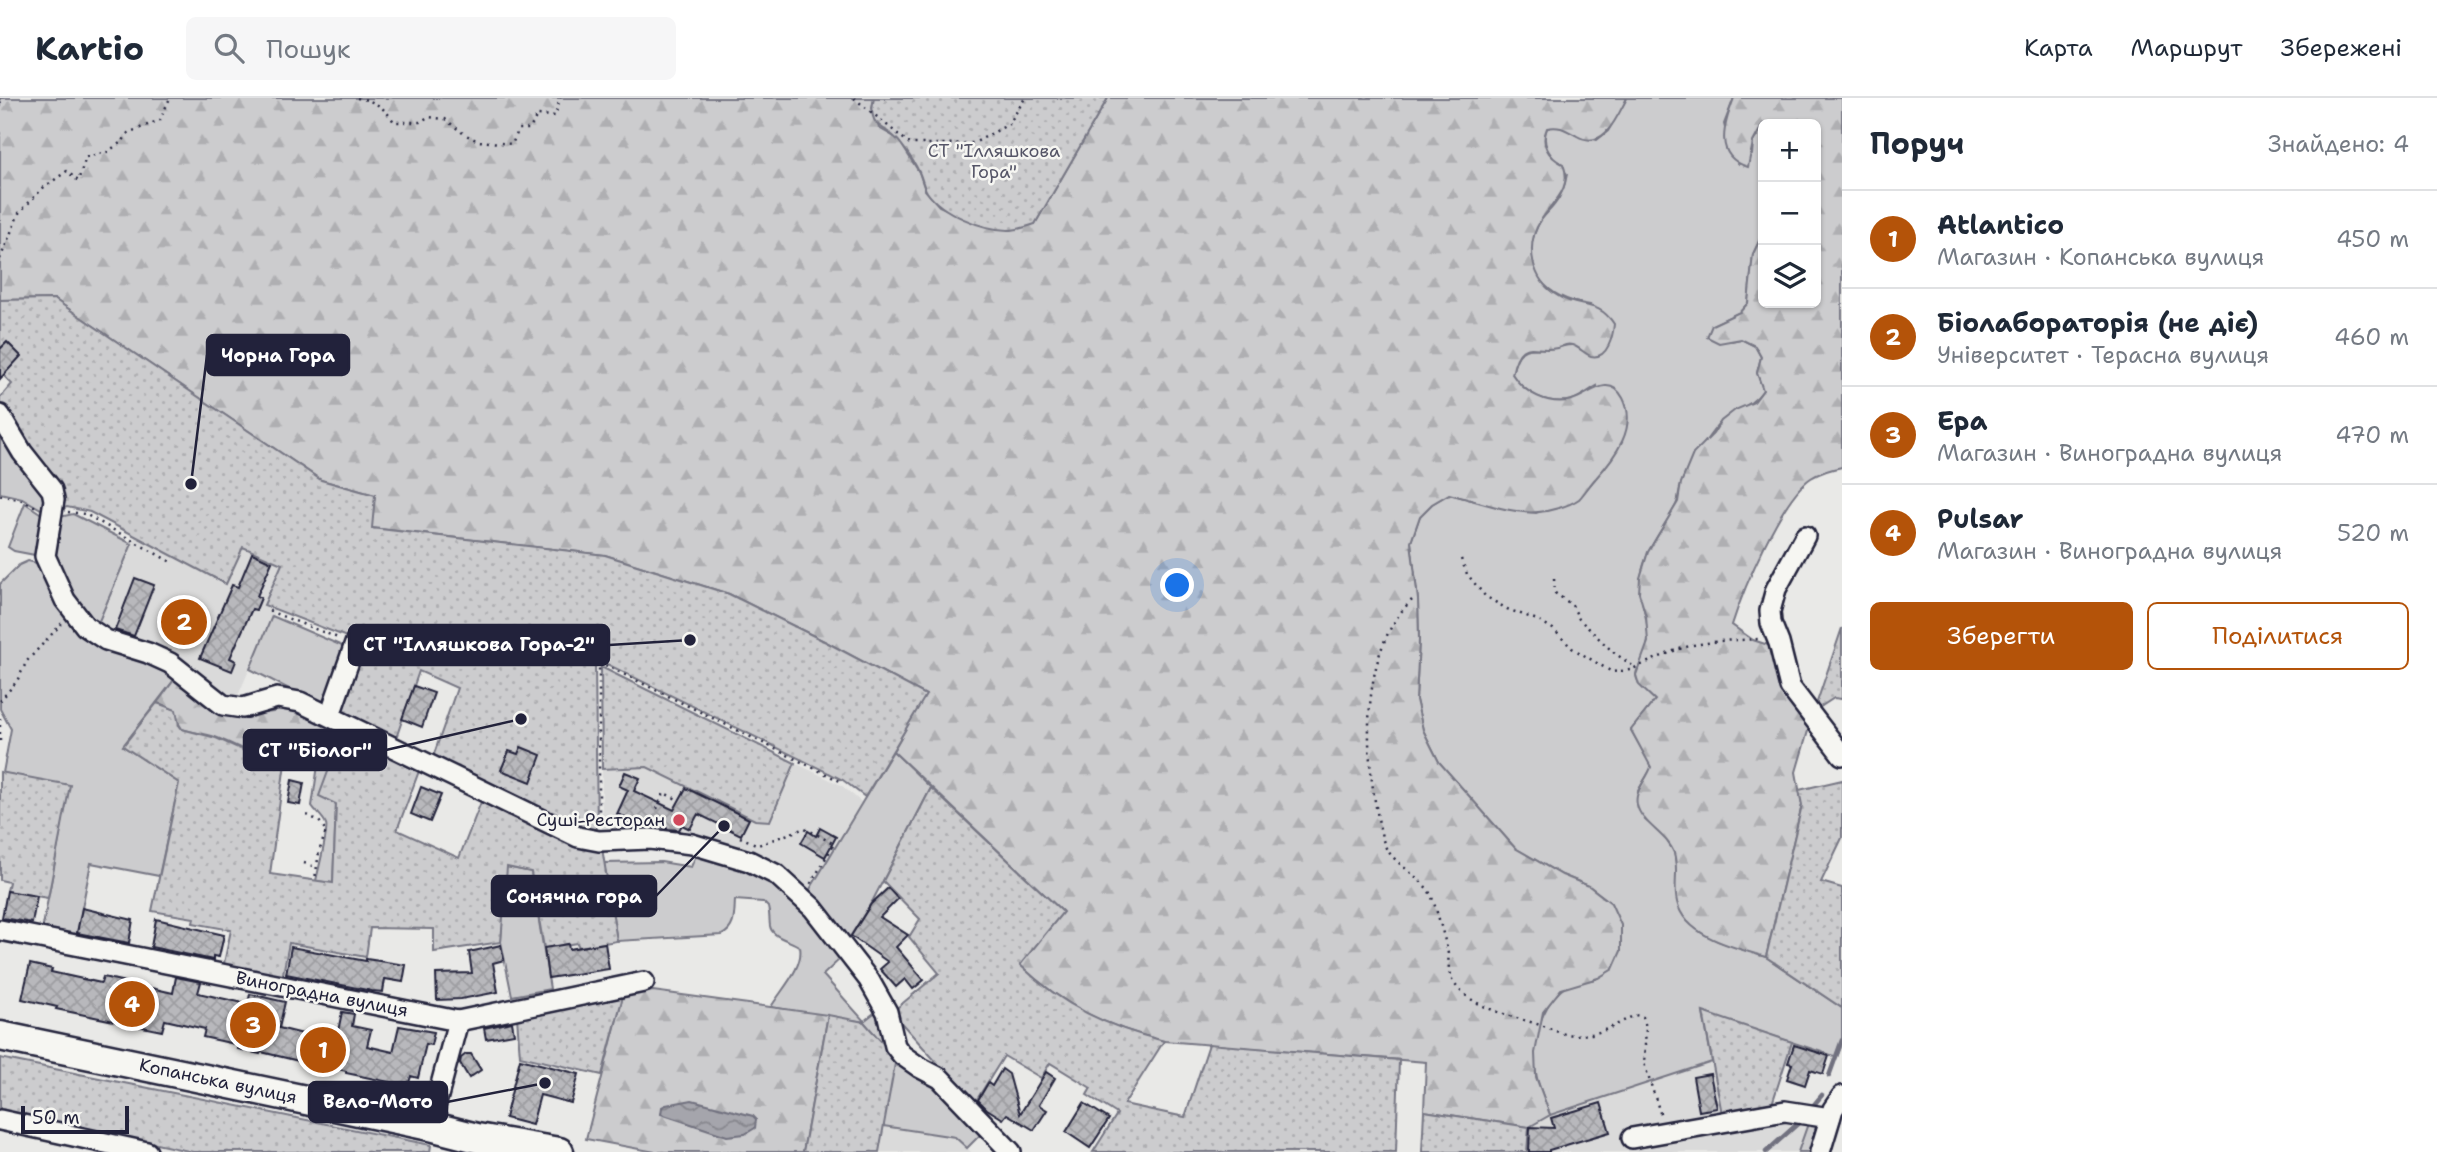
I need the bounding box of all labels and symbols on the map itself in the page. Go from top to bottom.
park label: СТ "Ілляшкова Гора" [928,139,1060,184]
callout: Чорна Гора [207,335,349,375]
text: Чорна Гора [221,343,335,368]
your location [1160,568,1194,602]
pin: 2 [161,596,207,648]
callout: СТ "Ілляшкова Гора-2" [349,625,609,665]
text: СТ "Ілляшкова Гора-2" [363,632,595,657]
callout: СТ "Біолог" [244,730,386,770]
text: СТ "Біолог" [258,738,372,763]
place label: Суші-Ресторан [537,808,665,832]
marker: Суші-Ресторан [671,812,687,828]
callout: Сонячна гора [492,876,656,916]
text: Сонячна гора [506,884,642,909]
street label: Виноградна вулиця [234,966,410,1022]
pin: 4 [109,978,155,1030]
pin: 3 [230,999,276,1051]
pin: 1 [300,1024,346,1076]
street label: Копанська вулиця [137,1053,299,1109]
callout: Вело-Мото [309,1082,447,1122]
text: Вело-Мото [323,1089,433,1114]
scale bar [21,1103,130,1135]

